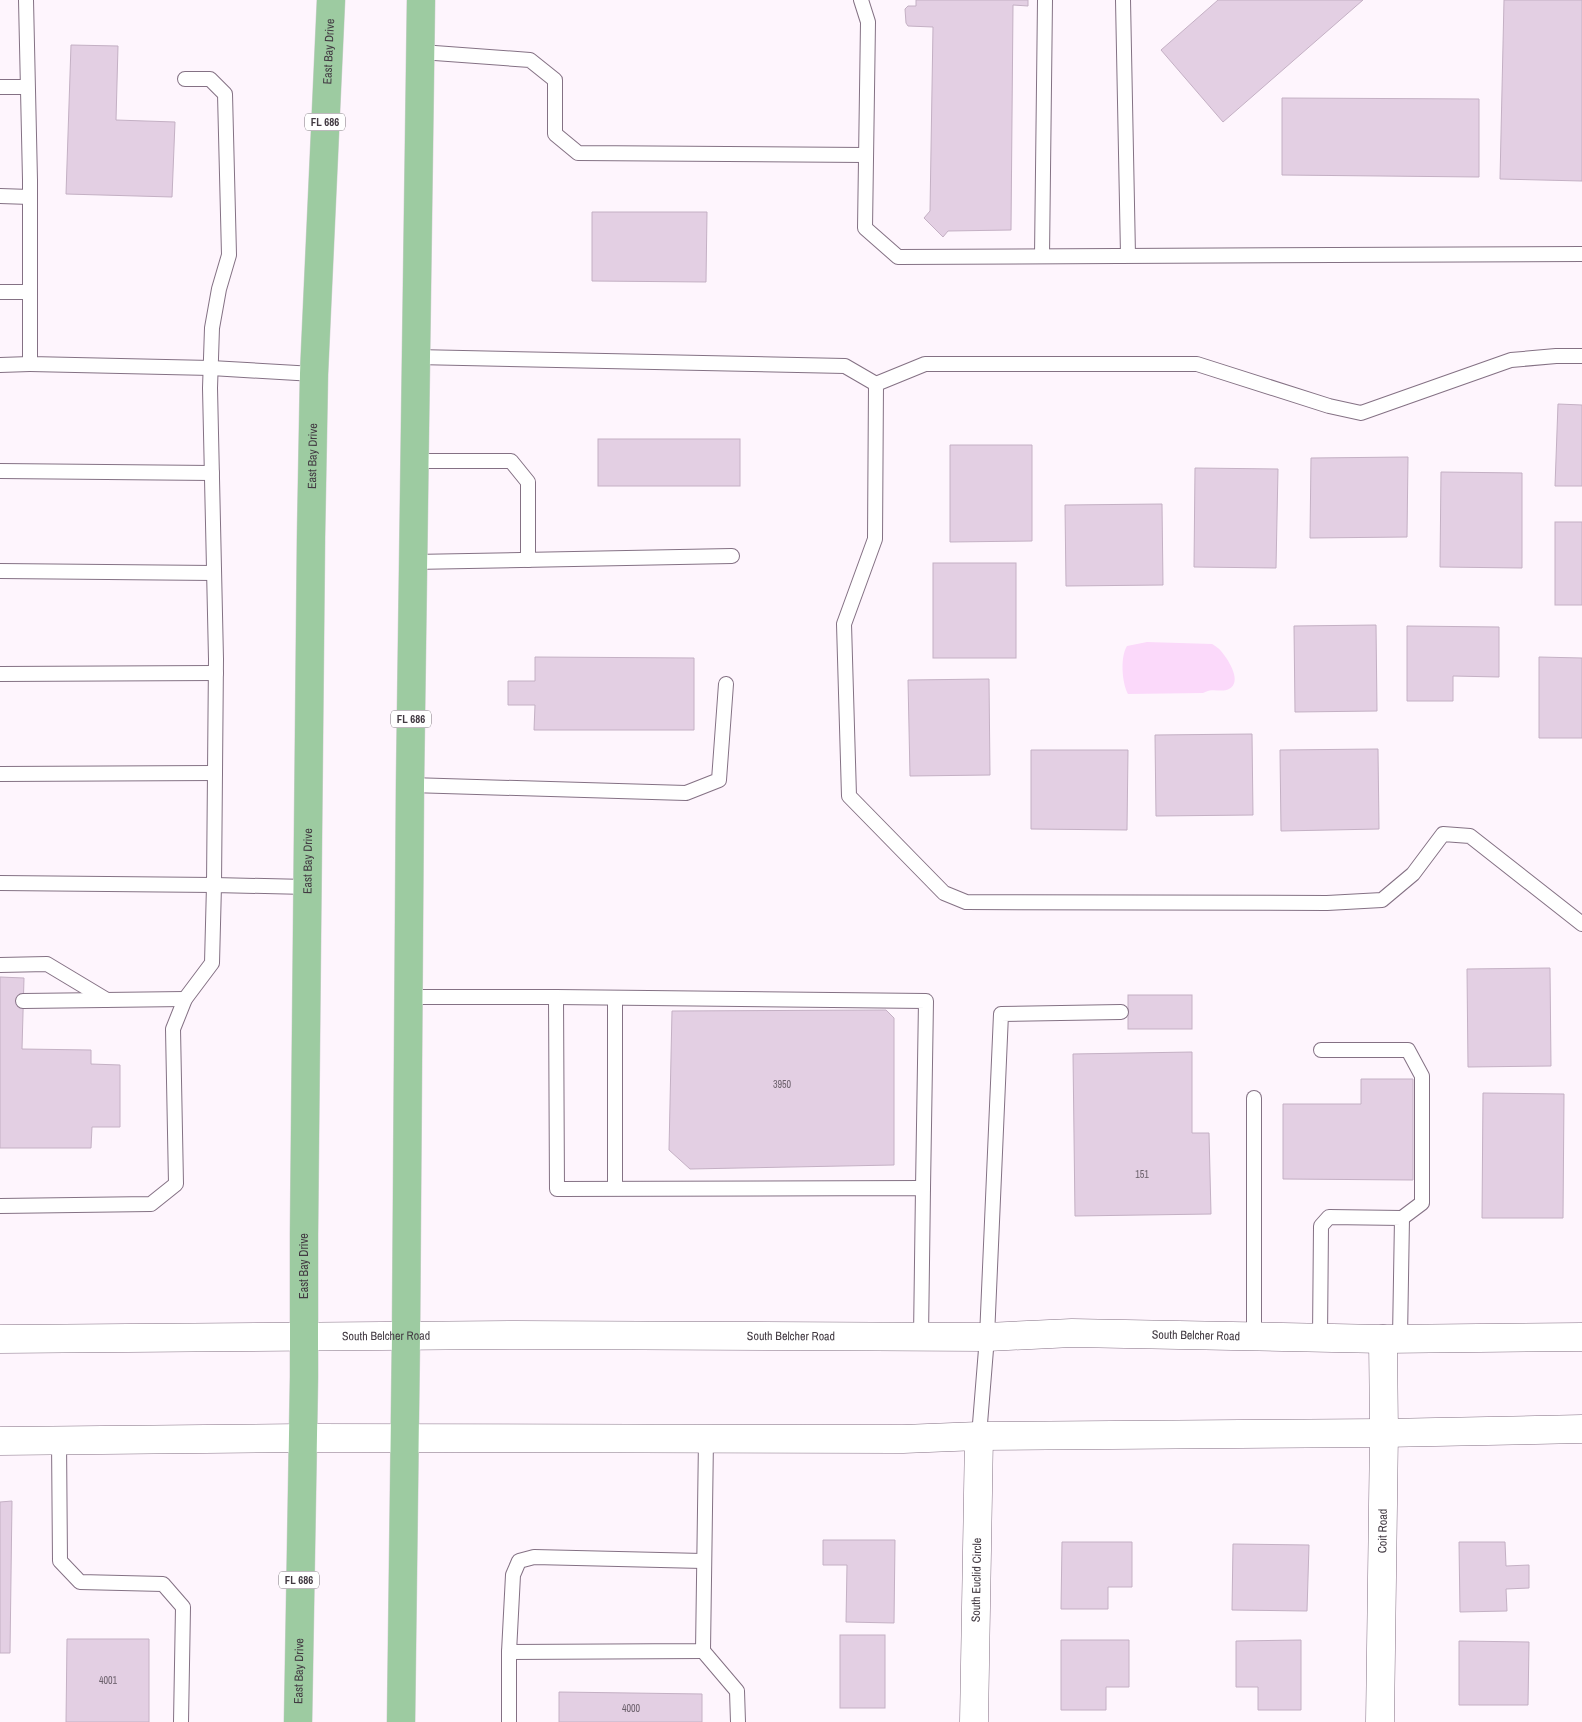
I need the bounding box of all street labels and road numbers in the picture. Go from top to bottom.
street label: East Bay Drive [319,18,338,85]
road number: FL 686 [305,114,345,130]
street label: East Bay Drive [304,423,321,489]
road number: FL 686 [391,711,431,728]
street label: East Bay Drive [299,828,316,894]
street label: East Bay Drive [296,1233,312,1299]
street label: South Belcher Road [1152,1327,1240,1344]
street label: South Belcher Road [342,1328,430,1344]
street label: South Belcher Road [747,1328,835,1344]
street label: Coit Road [1374,1509,1391,1553]
street label: South Euclid Circle [968,1538,985,1622]
road number: FL 686 [279,1572,319,1588]
street label: East Bay Drive [290,1638,307,1704]

